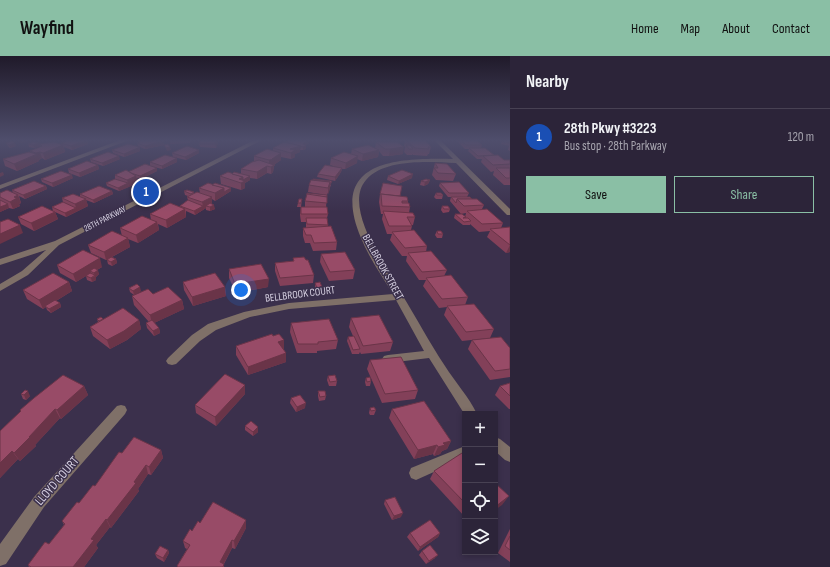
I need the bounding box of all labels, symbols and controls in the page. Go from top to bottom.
text: Wayfind [20,17,74,40]
text: Home [631,20,659,37]
text: Map [681,20,700,37]
text: About [722,20,750,37]
text: Contact [772,20,810,37]
text: Nearby [526,72,569,92]
text: 28th Pkwy #3223 [564,119,656,138]
text: 1 [536,129,542,145]
text: 120 m [788,129,814,145]
text: Bus stop · 28th Parkway [564,138,667,154]
button: Save [526,176,666,213]
button: Share [674,176,814,213]
pin: 1 [133,177,159,207]
street label: 28TH PARKWAY [82,204,128,234]
street label: BELLBROOK STREET [360,232,407,302]
your location [231,280,251,300]
street label: BELLBROOK COURT [264,283,336,305]
map controls [462,411,498,555]
button: + [462,411,498,447]
button: − [462,447,498,483]
street label: LLOYD COURT [31,453,83,509]
button: locate [462,483,498,519]
button: layers [462,519,498,555]

